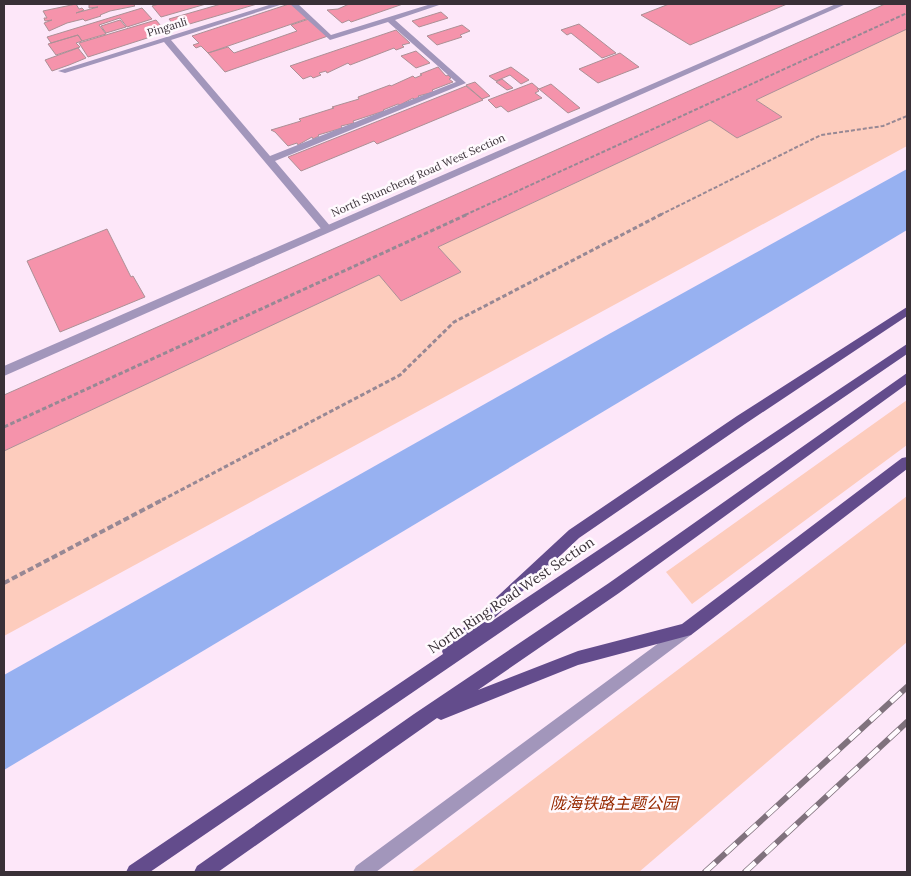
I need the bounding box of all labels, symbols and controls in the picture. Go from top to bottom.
street label: Pinganli [145,14,189,40]
street label: North Shuncheng Road West Section [329,130,507,220]
street label: North Ring Road West Section [424,532,598,657]
park label: 陇海铁路主题公园 [550,793,680,813]

